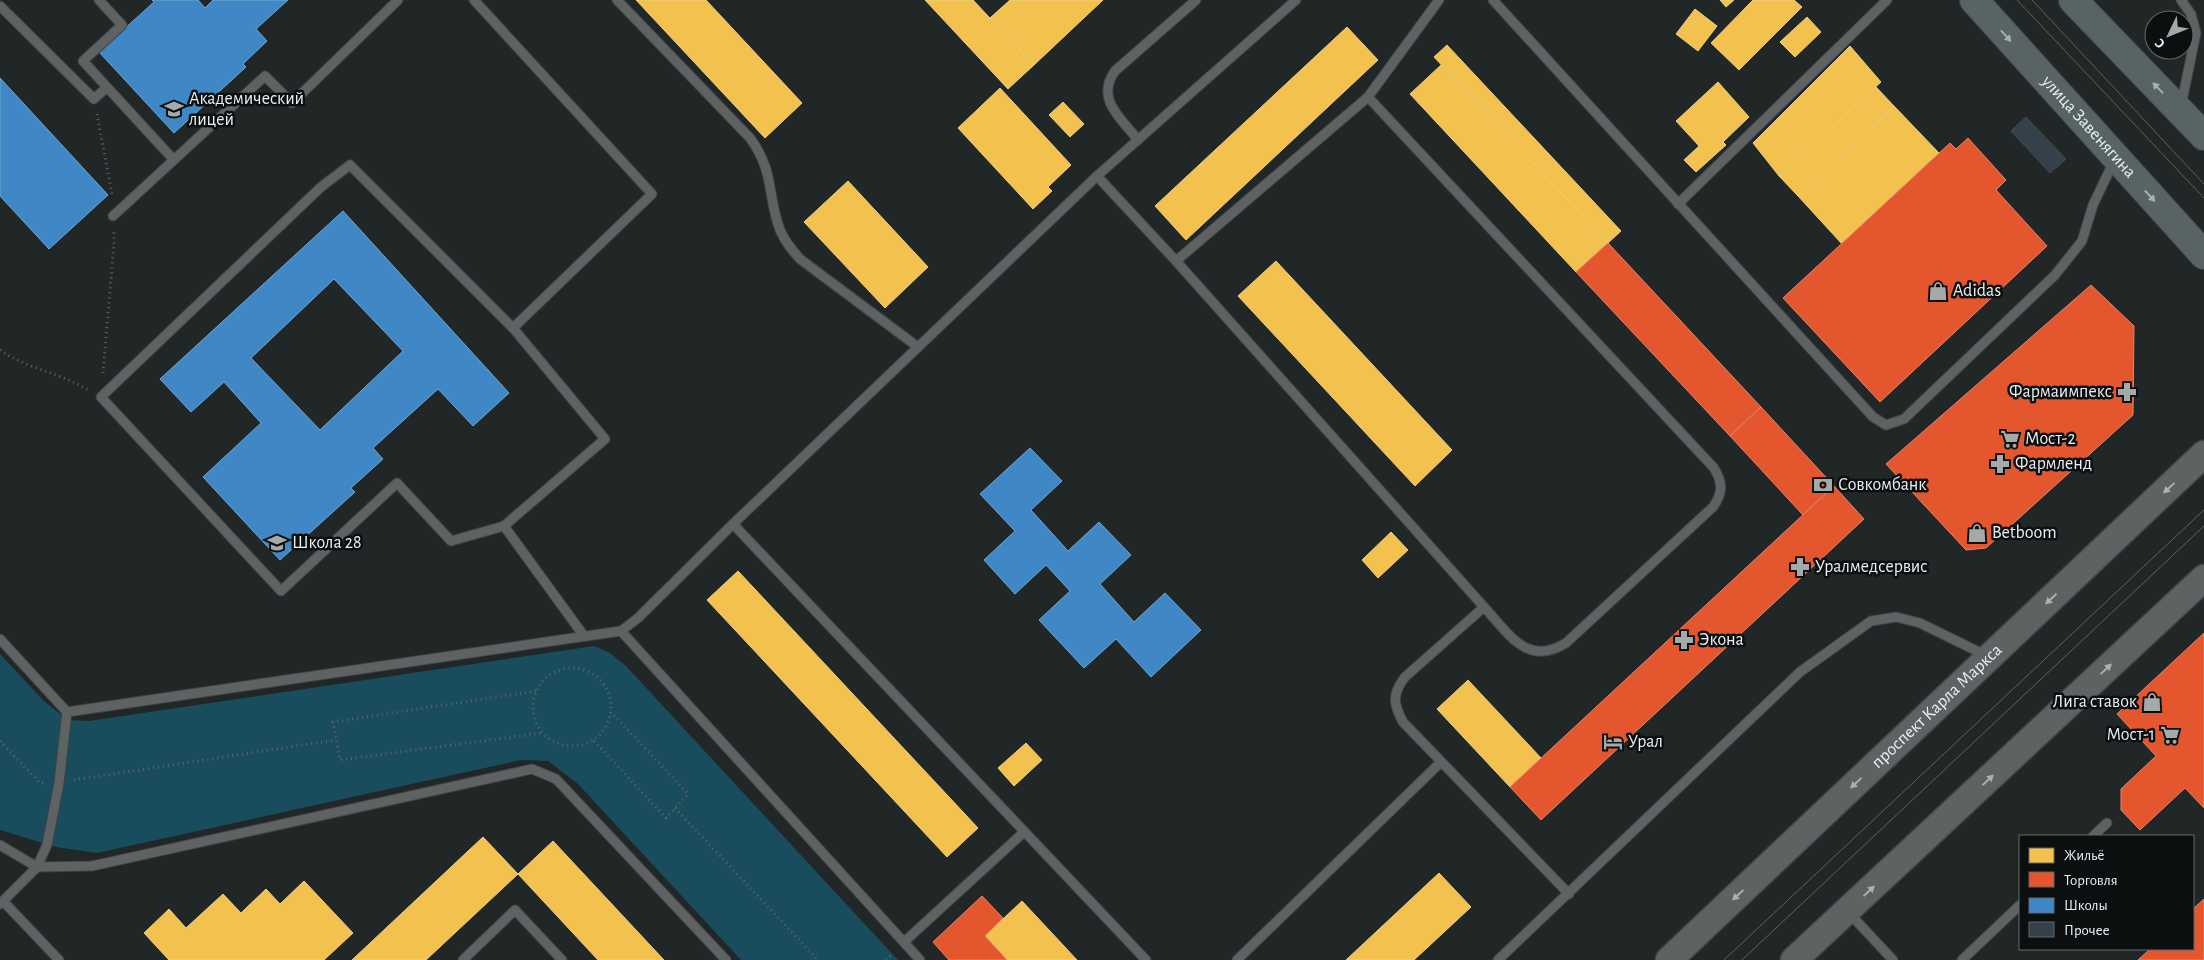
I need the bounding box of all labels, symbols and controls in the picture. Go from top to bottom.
north arrow [2144,10,2194,60]
one-way arrow [2001,30,2012,43]
text: С [2152,35,2168,51]
street label: улица Завенягина [2037,72,2139,182]
one-way arrow [2152,82,2164,94]
place label: Академический лицей [189,90,304,129]
school or university icon: Академический лицей [163,98,185,120]
one-way arrow [2144,190,2156,202]
shop icon: Adidas [1927,280,1949,302]
place label: Adidas [1953,282,2001,300]
pharmacy icon: Фармаимпекс [2116,381,2138,403]
place label: Фармаимпекс [2009,383,2112,401]
supermarket icon: Мост-2 [1999,428,2021,450]
place label: Мост-2 [2025,430,2076,448]
pharmacy icon: Фармленд [1989,453,2011,475]
place label: Фармленд [2015,455,2092,473]
bank icon: Совкомбанк [1812,474,1834,496]
place label: Совкомбанк [1838,475,1927,494]
one-way arrow [2163,482,2175,494]
shop icon: Betboom [1966,522,1988,544]
place label: Betboom [1992,524,2057,542]
school or university icon: Школа 28 [266,532,288,554]
place label: Школа 28 [292,534,361,552]
pharmacy icon: Уралмедсервис [1789,556,1811,578]
place label: Уралмедсервис [1815,558,1928,576]
one-way arrow [2045,593,2057,605]
pharmacy icon: Экона [1673,629,1695,651]
place label: Экона [1699,631,1744,649]
street label: проспект Карла Маркса [1868,641,2006,772]
one-way arrow [2100,663,2112,675]
shop icon: Лига ставок [2141,691,2163,713]
place label: Лига ставок [2053,693,2138,711]
supermarket icon: Мост-1 [2159,724,2181,746]
place label: Мост-1 [2106,726,2155,744]
hotel icon: Урал [1602,731,1624,753]
place label: Урал [1628,733,1663,751]
one-way arrow [1981,774,1993,786]
one-way arrow [1851,777,1863,789]
legend [2019,835,2194,950]
text: Жильё [2064,848,2104,863]
text: Торговля [2064,873,2118,888]
one-way arrow [1862,885,1874,897]
one-way arrow [1733,889,1745,901]
text: Школы [2064,898,2108,913]
text: Прочее [2064,923,2110,938]

